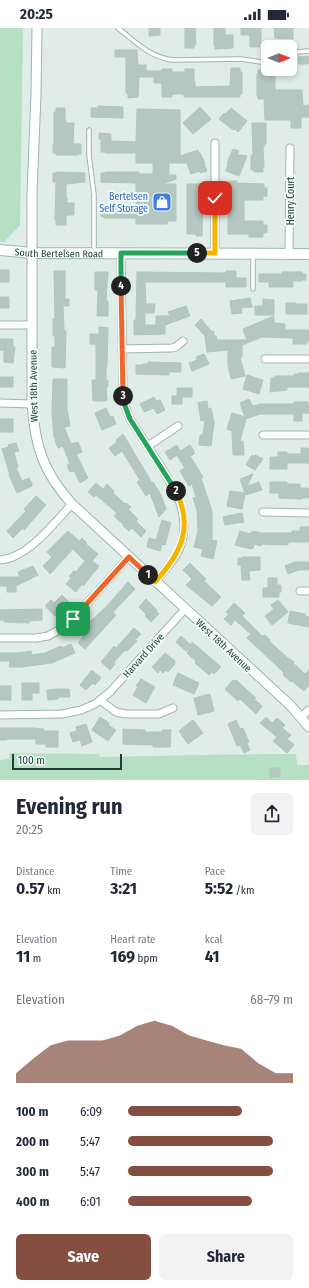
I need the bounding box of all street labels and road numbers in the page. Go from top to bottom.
street label: Henry Court [285,176,297,225]
street label: South Bertelsen Road [14,246,103,260]
street label: West 18th Avenue [27,350,41,422]
street label: West 18th Avenue [193,617,254,675]
street label: Harvard Drive [121,631,167,680]

